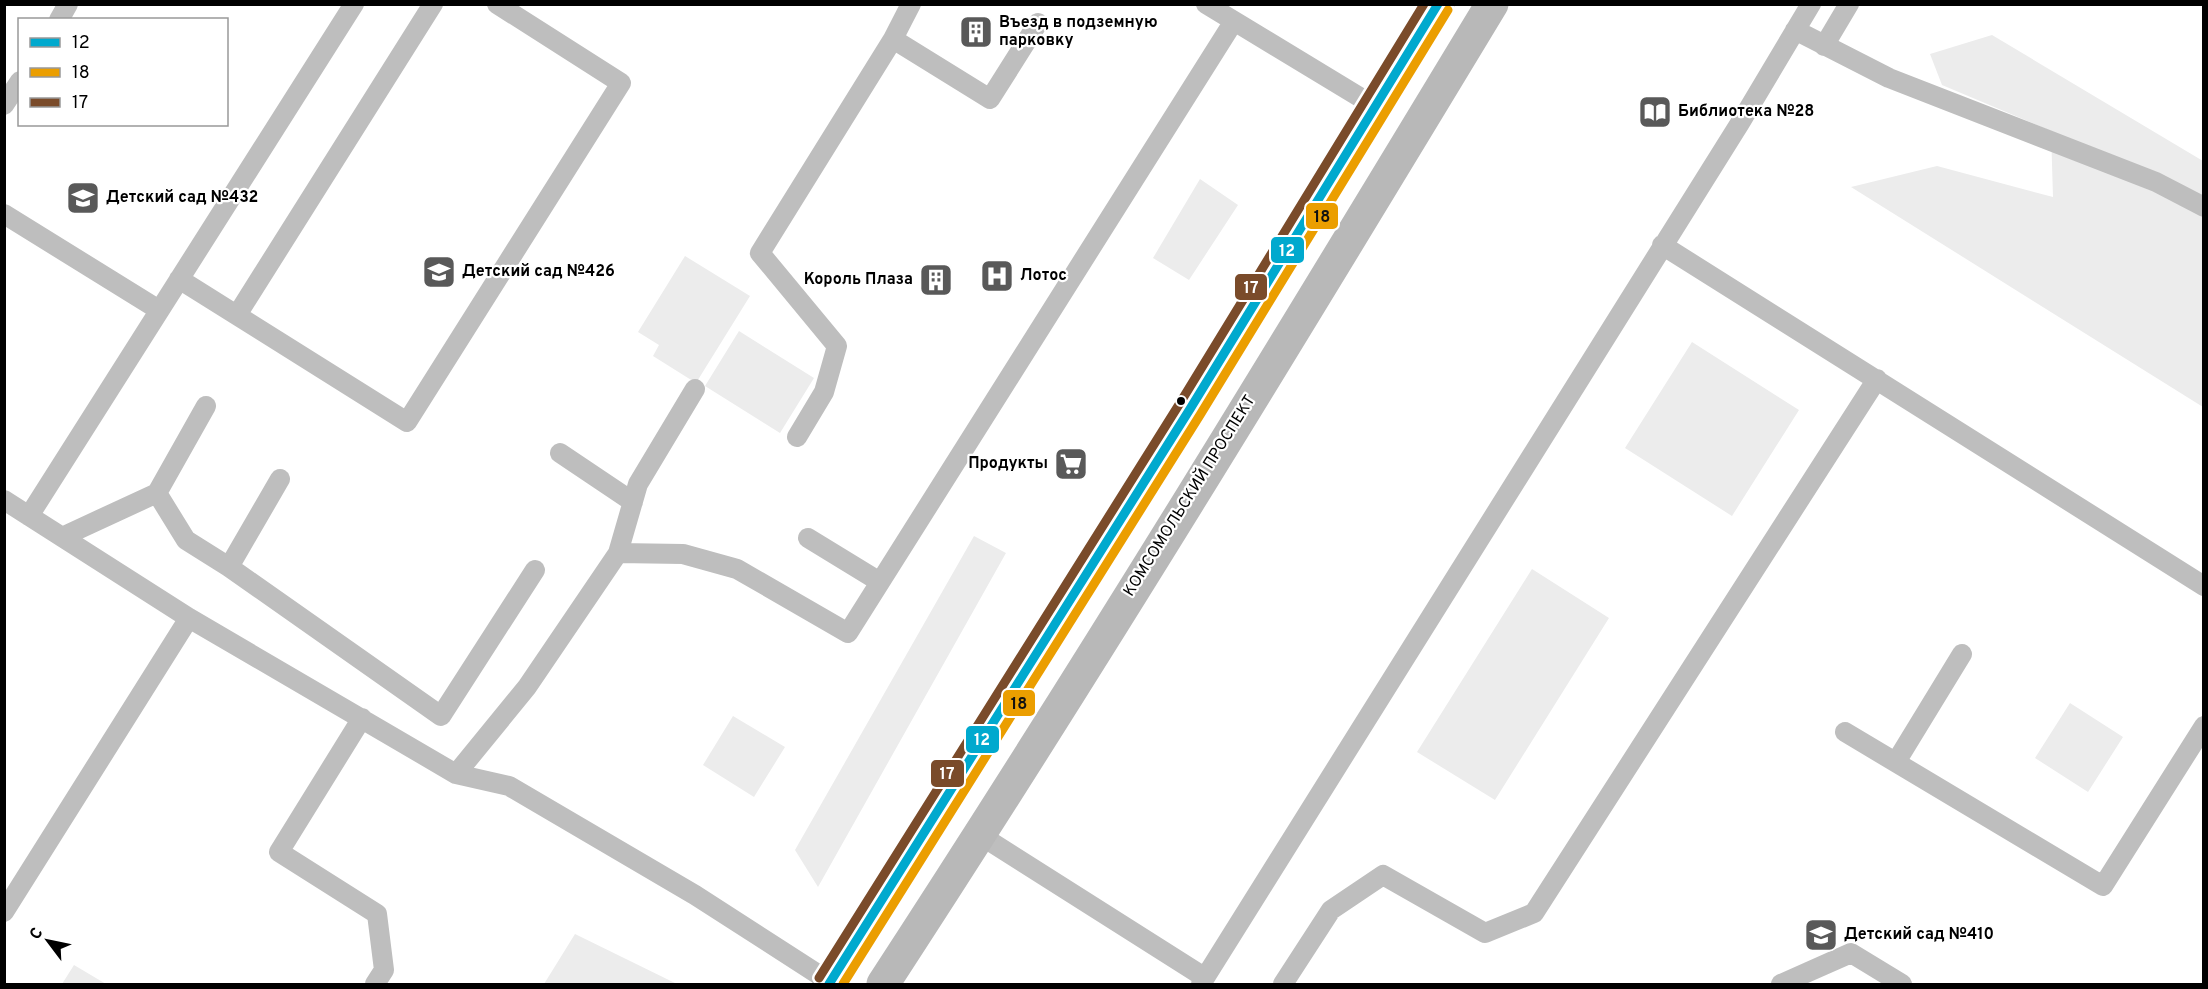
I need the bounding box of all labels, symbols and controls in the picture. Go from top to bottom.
place label: Въезд в подземную парковку [999,13,1158,51]
building icon: Въезд в подземную парковку [958,14,994,50]
legend [18,18,228,126]
text: 12 [72,32,90,55]
text: 18 [72,62,90,85]
text: 17 [72,92,88,115]
library icon: Библиотека №28 [1637,94,1673,130]
place label: Библиотека №28 [1678,102,1814,122]
school or university icon: Детский сад №432 [65,180,101,216]
place label: Детский сад №432 [106,188,258,208]
line badge: 18 [1305,202,1339,230]
text: 18 [1314,208,1330,228]
line badge: 12 [1270,236,1305,264]
text: 12 [1279,242,1295,262]
school or university icon: Детский сад №426 [421,254,457,290]
hospital icon: Лотос [979,258,1015,294]
place label: Детский сад №426 [462,262,615,282]
building icon: Король Плаза [918,262,954,298]
place label: Лотос [1020,266,1067,286]
place label: Король Плаза [804,270,913,290]
line badge: 17 [1234,273,1268,301]
text: 17 [1244,279,1258,299]
street label: КОМСОМОЛЬСКИЙ ПРОСПЕКТ [1118,391,1260,600]
unlabelled marker [1175,395,1187,407]
supermarket icon: Продукты [1053,446,1089,482]
place label: Продукты [968,454,1048,474]
line badge: 18 [1002,689,1036,717]
text: 18 [1011,695,1027,715]
line badge: 12 [965,725,1000,754]
text: 12 [974,731,990,751]
line badge: 17 [930,759,965,788]
text: 17 [940,765,954,785]
north arrow [18,911,78,971]
school or university icon: Детский сад №410 [1803,917,1839,953]
text: С [26,924,48,944]
place label: Детский сад №410 [1844,925,1994,945]

